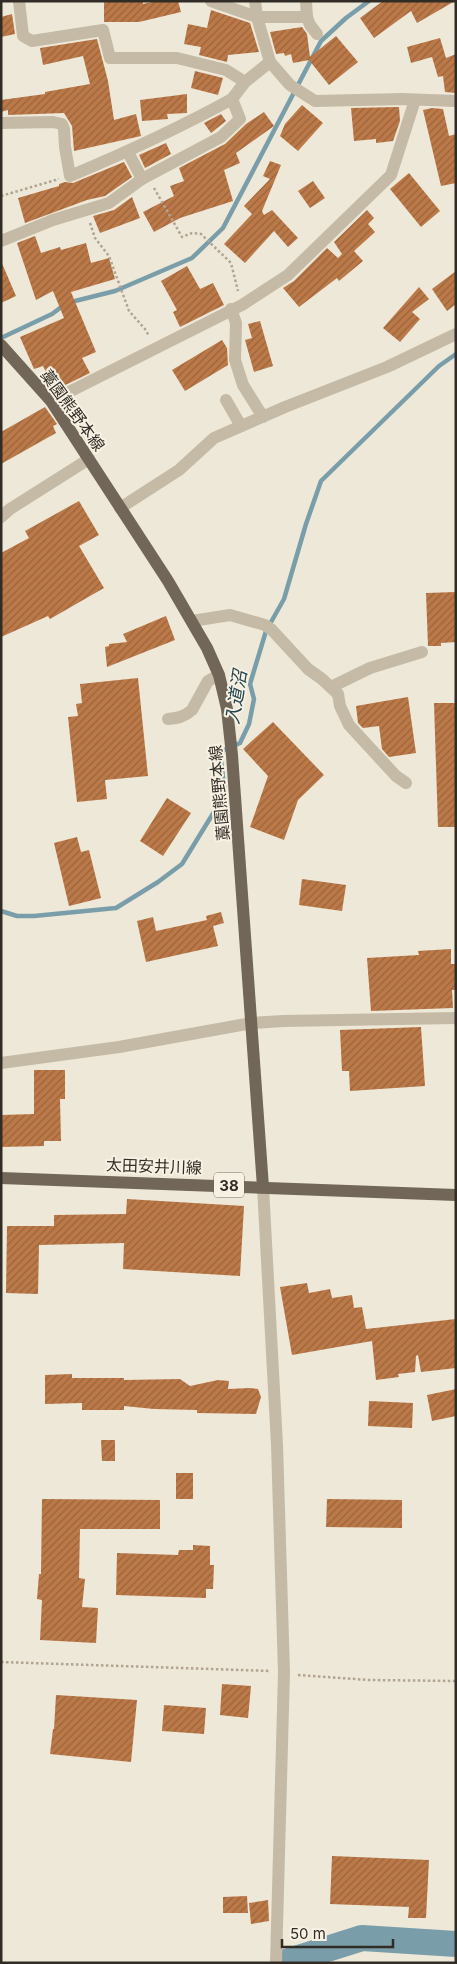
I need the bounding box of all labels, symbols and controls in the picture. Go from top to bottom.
street label: 藁園熊野本線 [37,365,109,455]
water label: 入道沼 [221,666,251,725]
street label: 藁園熊野本線 [205,744,233,842]
street label: 太田安井川線 [106,1154,202,1178]
road number: 38 [214,1172,244,1198]
scale bar [282,1916,393,1948]
text: 50 m [290,1924,326,1943]

